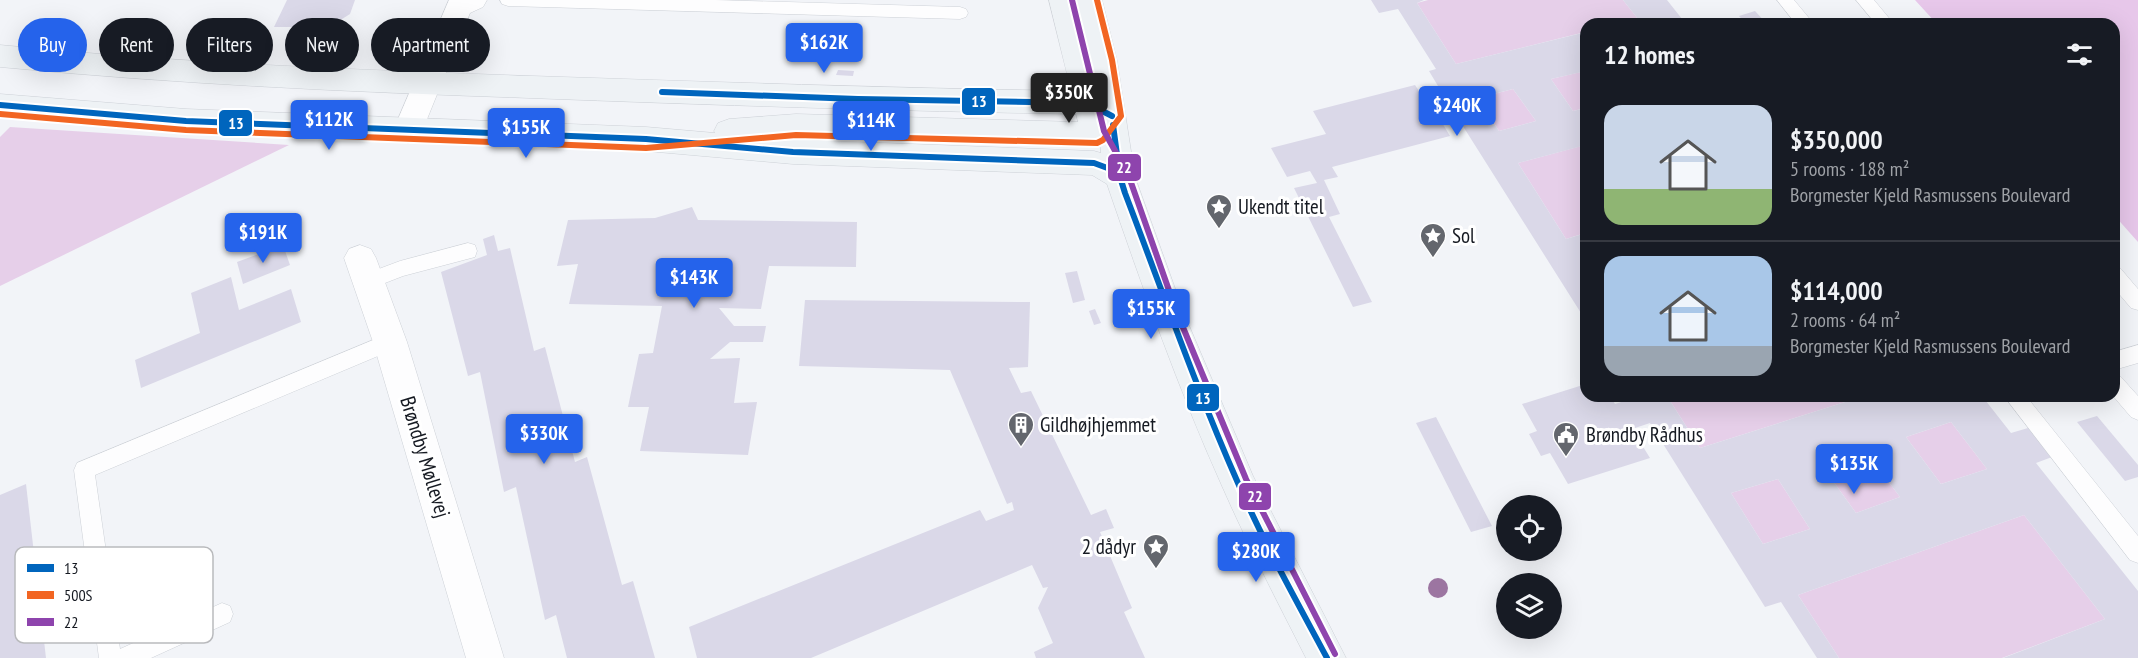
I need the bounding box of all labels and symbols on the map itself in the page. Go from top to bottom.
pin: $162K [782,23,866,74]
pin: $350K [1027,73,1111,124]
pin: $240K [1415,86,1499,137]
line badge: 13 [961,87,996,116]
text: 13 [971,91,987,111]
pin: $112K [287,100,371,151]
pin: $114K [829,101,913,152]
pin: $155K [484,108,568,159]
line badge: 13 [218,109,253,137]
text: 13 [228,113,244,133]
line badge: 22 [1107,153,1142,182]
text: 22 [1116,157,1132,177]
place icon: Ukendt titel [1204,192,1234,230]
place label: Ukendt titel [1238,193,1324,220]
pin: $191K [221,213,305,264]
place icon: Sol [1418,221,1448,259]
place label: Sol [1452,222,1475,249]
pin: $143K [652,258,736,309]
pin: $155K [1109,289,1193,340]
line badge: 13 [1186,383,1220,412]
text: 13 [1195,388,1211,408]
street label: Brøndby Møllevej [394,393,457,521]
building icon: Gildhøjhjemmet [1006,410,1036,448]
place label: Gildhøjhjemmet [1040,411,1156,438]
pin: $330K [502,414,586,465]
public building icon: Brøndby Rådhus [1551,420,1581,458]
place label: Brøndby Rådhus [1586,421,1703,448]
pin: $135K [1812,444,1896,495]
line badge: 22 [1238,482,1272,511]
text: 22 [1247,486,1263,506]
place icon: 2 dådyr [1141,532,1171,570]
pin: $280K [1214,532,1298,583]
place label: 2 dådyr [1082,533,1136,560]
legend [15,547,213,643]
text: 13 [64,558,78,578]
text: 500S [64,585,93,605]
text: 22 [64,612,78,632]

